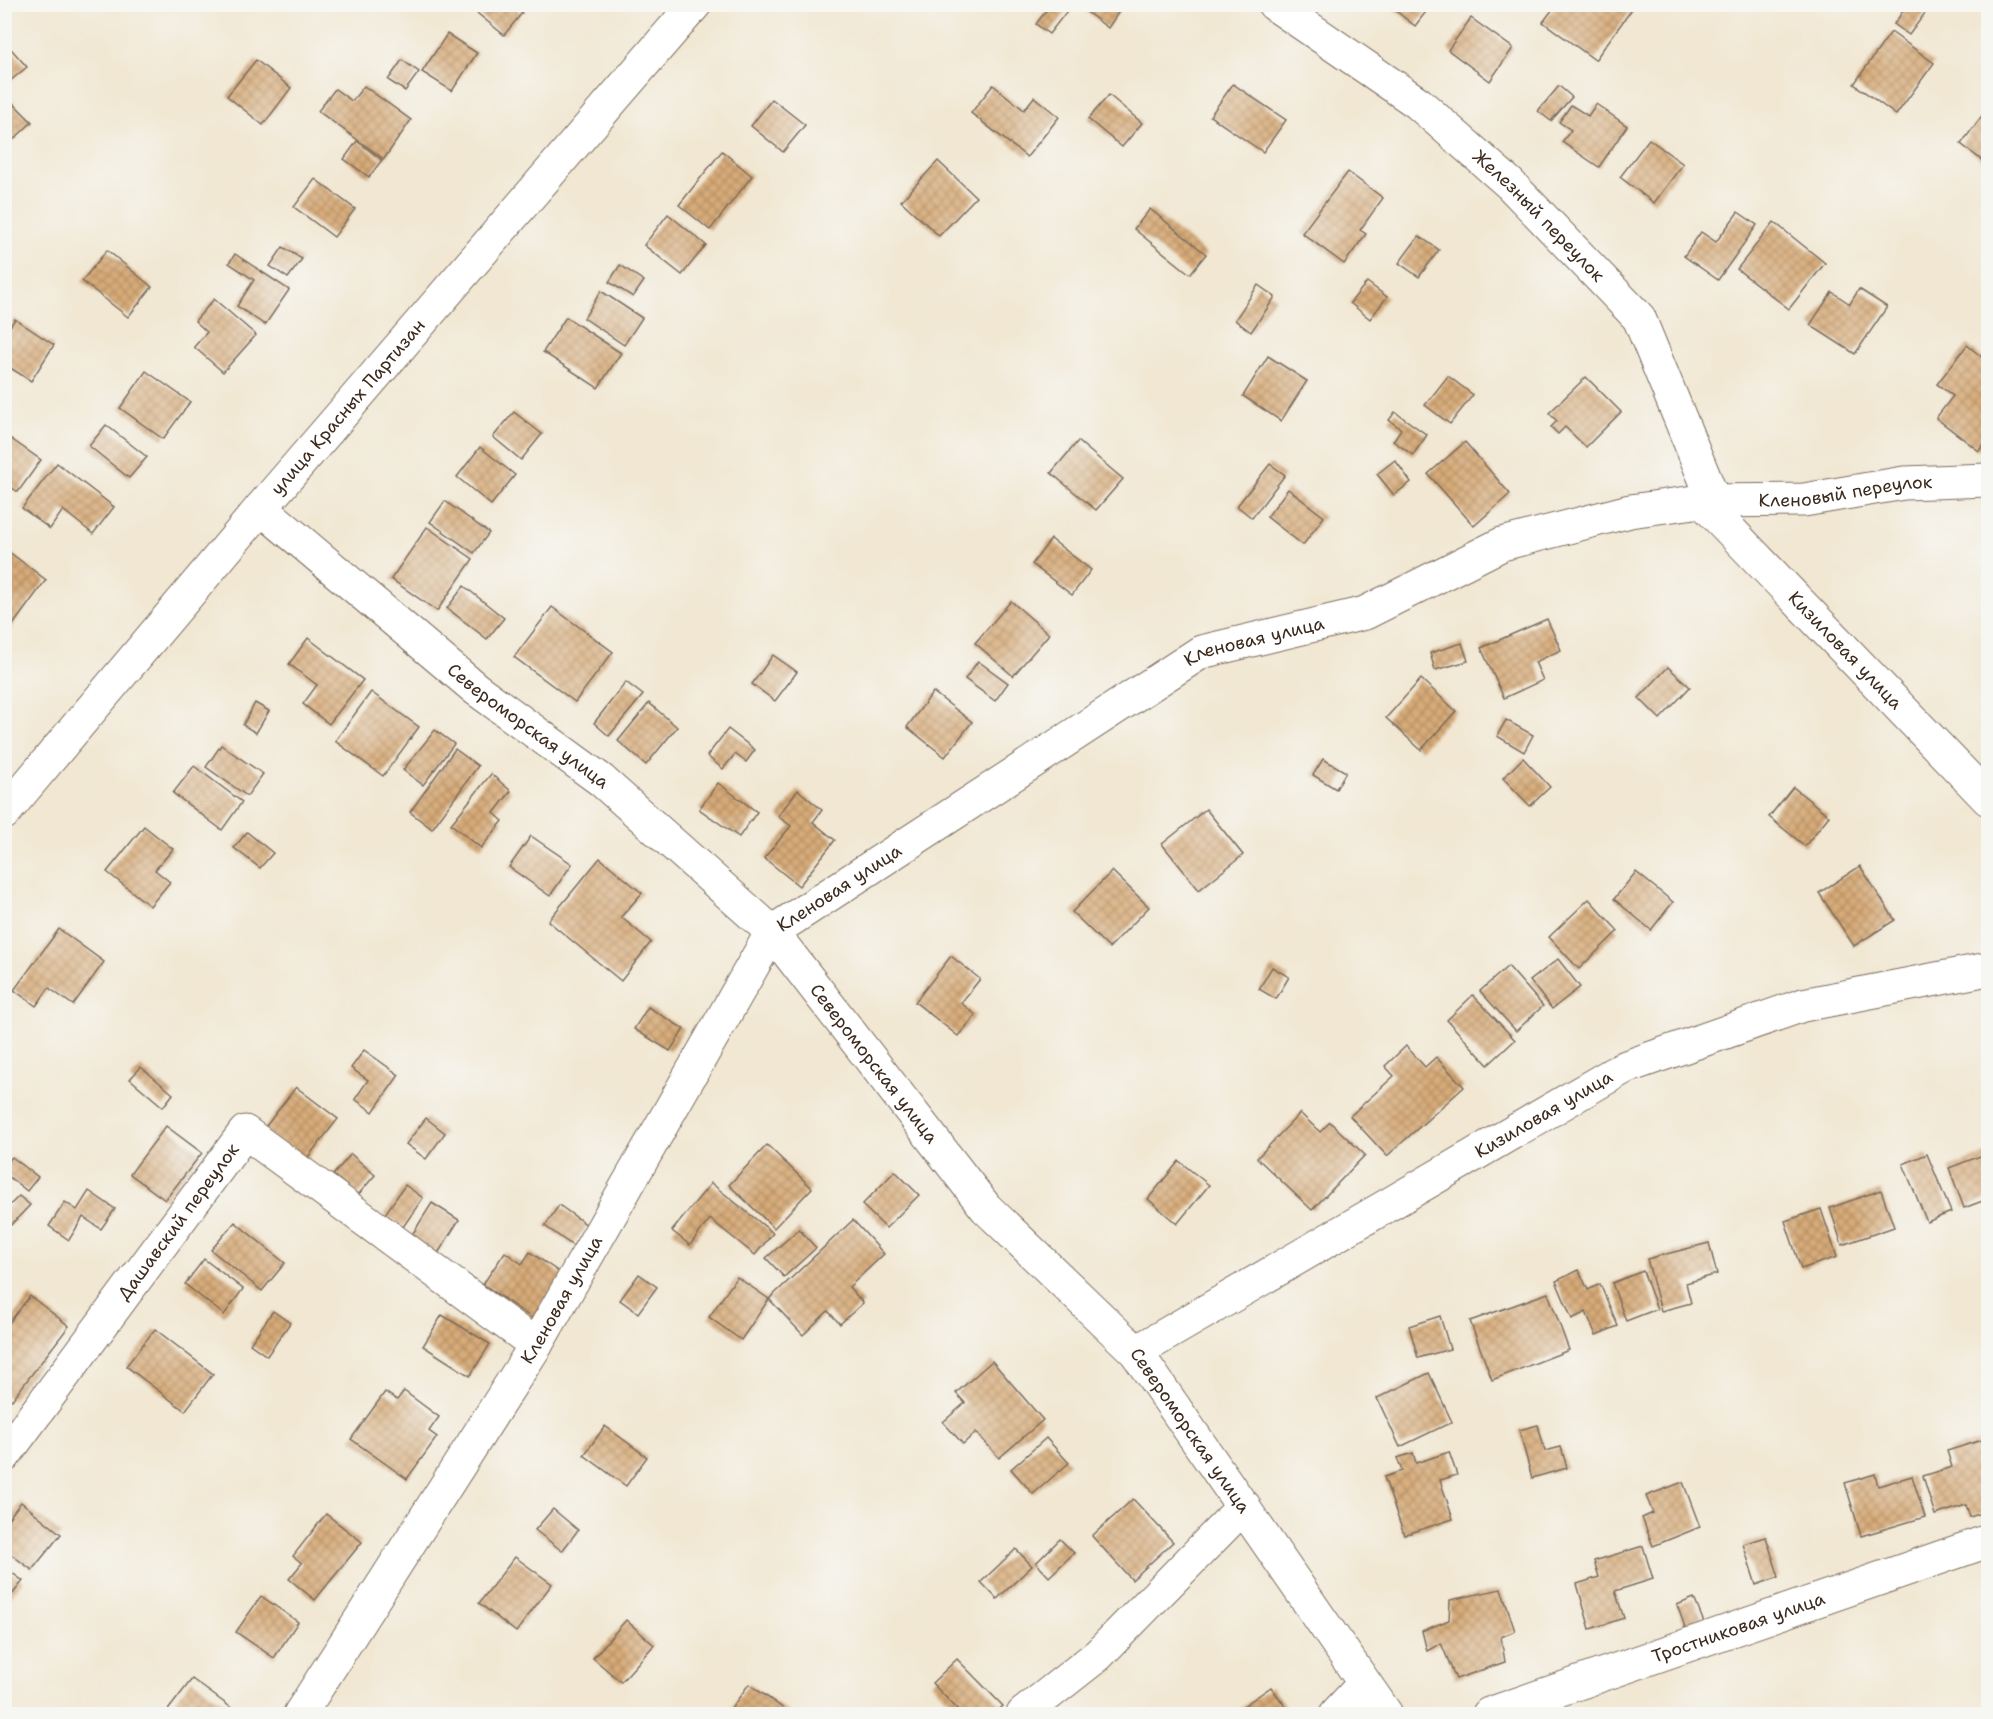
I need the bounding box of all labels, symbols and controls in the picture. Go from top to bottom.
street label: Железный переулок [1468,145,1610,287]
street label: улица Красных Партизан [265,314,430,500]
street label: Кленовый переулок [1758,470,1933,512]
street label: Кизиловая улица [1783,586,1908,715]
street label: Кленовая улица [1179,611,1327,672]
street label: Североморская улица [442,658,615,794]
street label: Кленовая улица [772,839,906,938]
street label: Североморская улица [804,979,944,1148]
street label: Кизиловая улица [1471,1065,1617,1164]
street label: Дашавский переулок [112,1138,245,1305]
street label: Кленовая улица [515,1231,608,1368]
street label: Североморская улица [1125,1343,1256,1518]
street label: Тростниковая улица [1649,1586,1828,1669]

